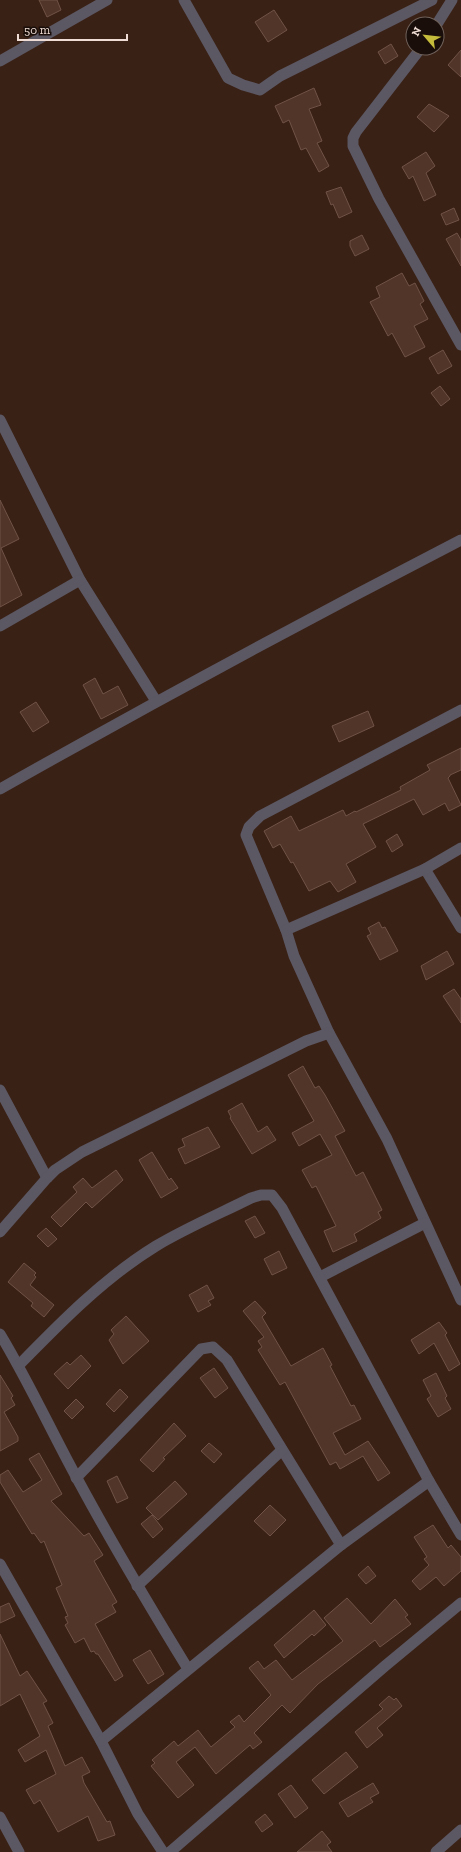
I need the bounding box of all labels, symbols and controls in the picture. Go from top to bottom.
scale bar [18,16,127,42]
north arrow [405,16,445,56]
text: 50 m [24,23,51,37]
text: N [409,24,425,38]

